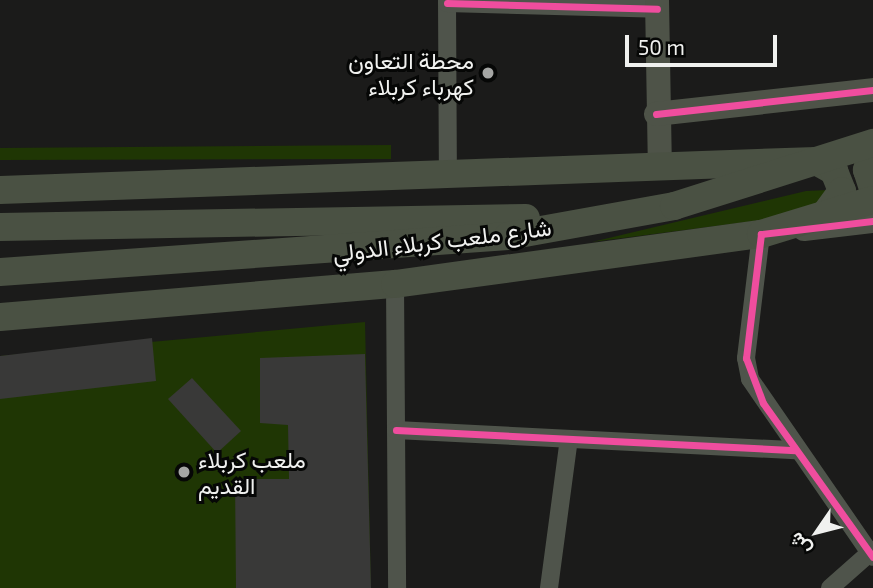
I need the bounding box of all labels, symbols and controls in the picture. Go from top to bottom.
scale bar [628,21,780,65]
text: 50 m [638,34,685,59]
place label: محطة التعاون كهرباء كربلاء [348,46,474,100]
marker: محطة التعاون كهرباء كربلاء [480,65,496,81]
street label: شارع ملعب كربلاء الدولي [331,213,553,267]
place label: ملعب كربلاء القديم [198,445,306,499]
marker: ملعب كربلاء القديم [176,464,192,480]
north arrow [782,497,852,567]
text: ش [783,528,815,560]

